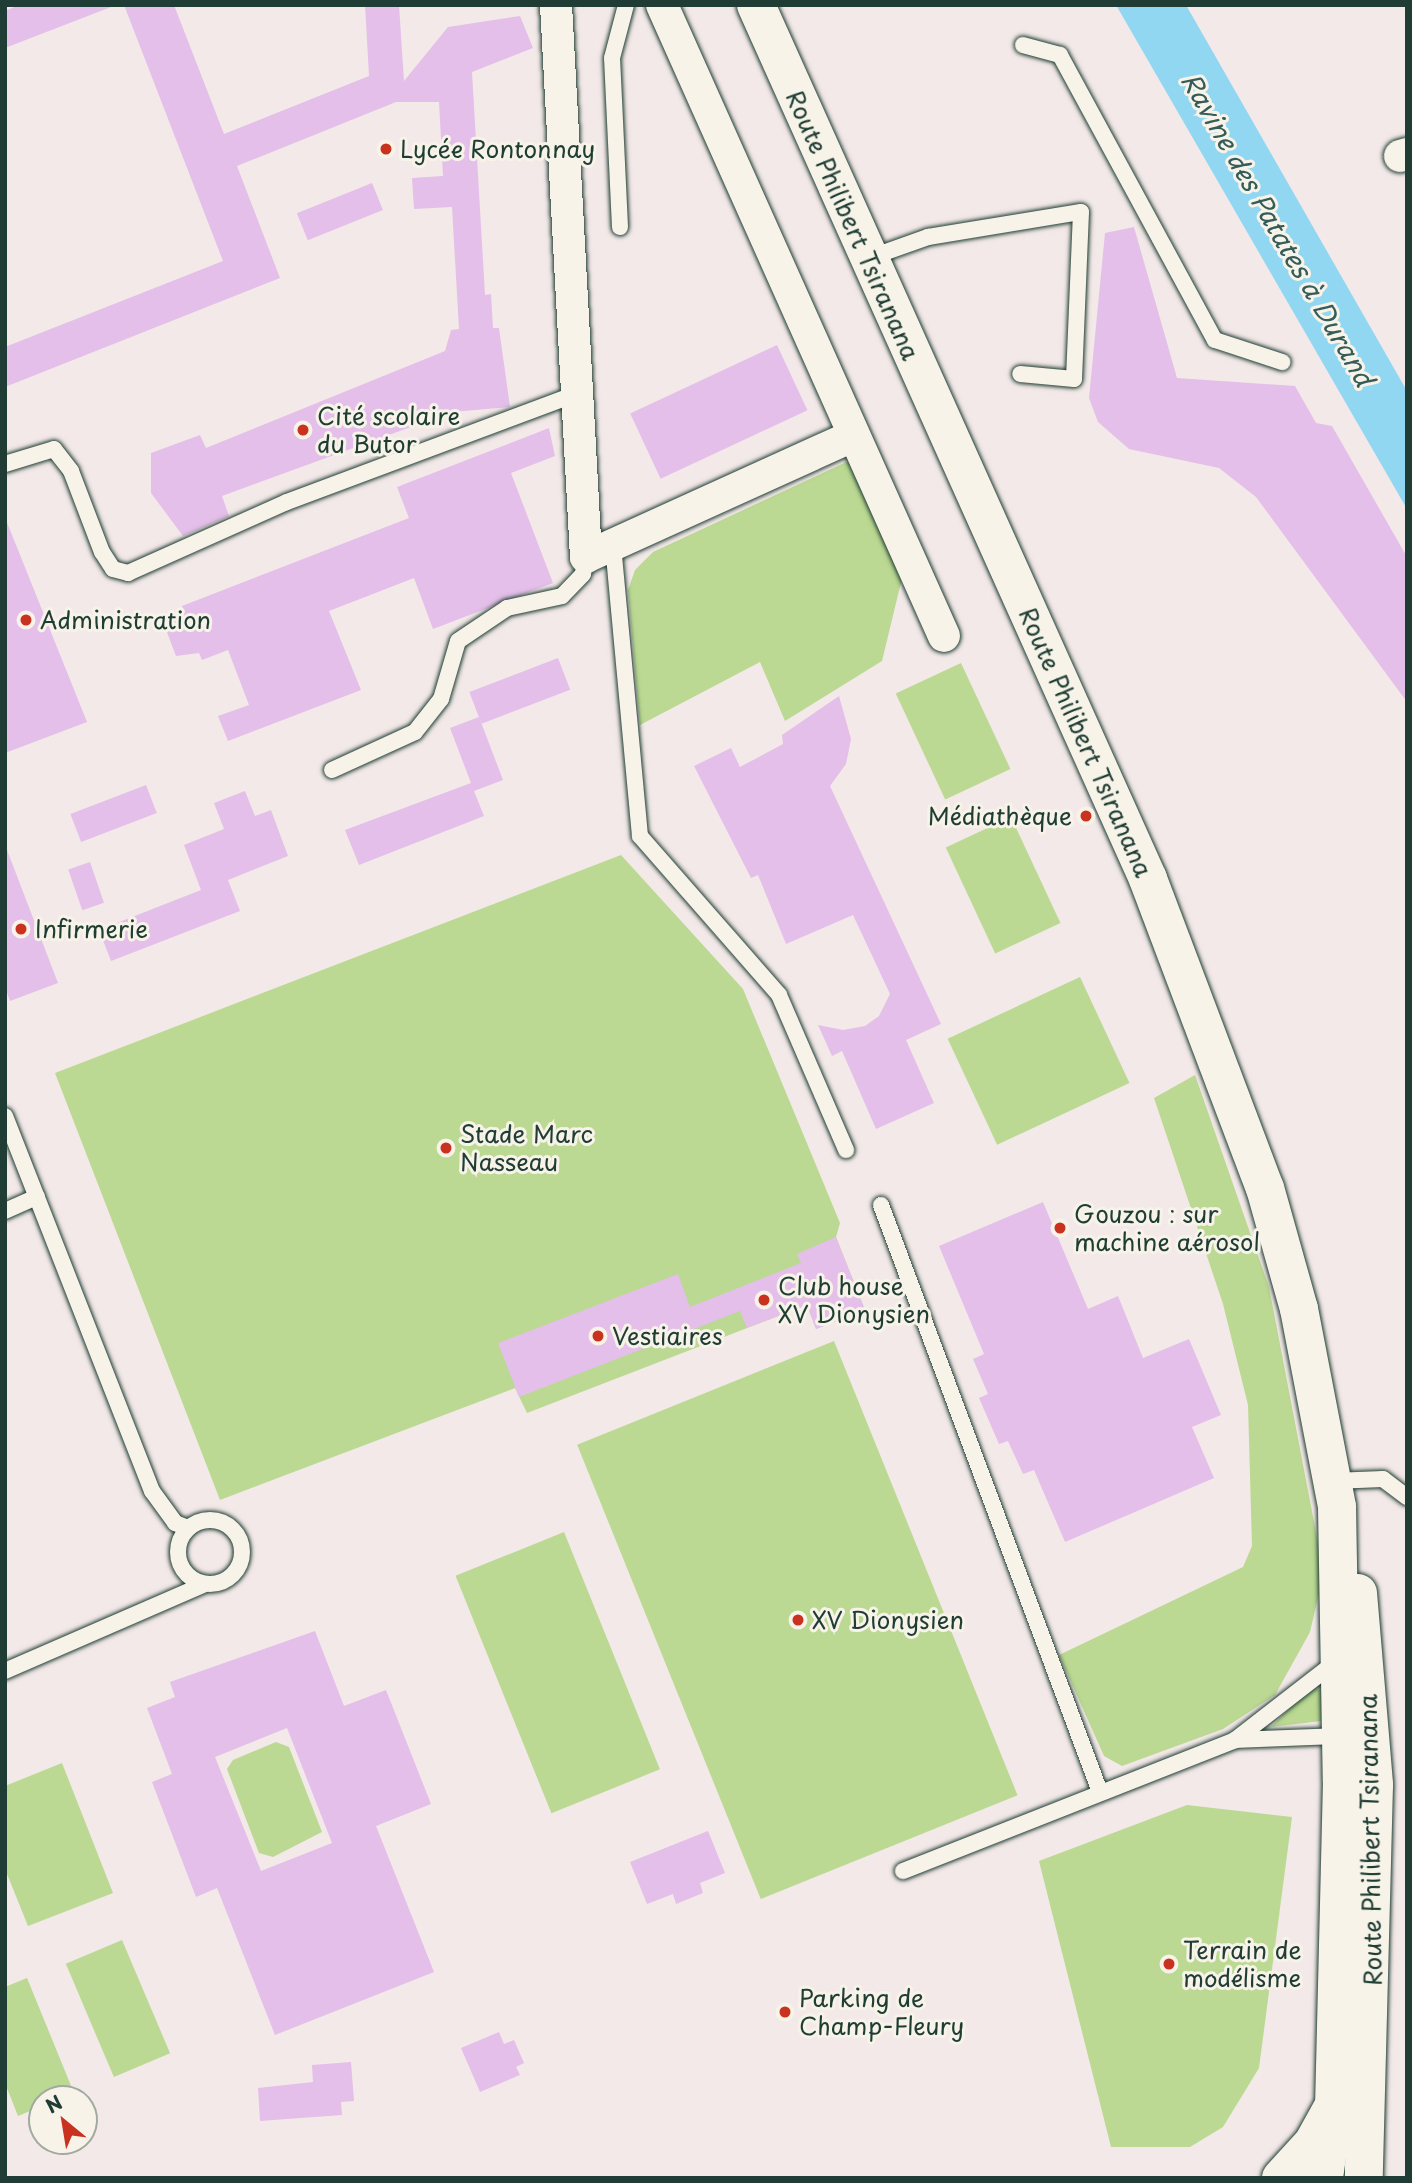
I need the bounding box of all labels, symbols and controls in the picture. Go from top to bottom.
water label: Ravine des Patates à Durand [1174,64,1382,394]
street label: Route Philibert Tsiranana [780,85,926,365]
place label: Lycée Rontonnay [400,135,598,163]
marker: Lycée Rontonnay [378,141,394,157]
place label: Cité scolaire du Butor [317,402,460,458]
marker: Cité scolaire du Butor [295,422,311,438]
street label: Route Philibert Tsiranana [1013,602,1159,882]
place label: Administration [40,606,211,634]
marker: Administration [18,612,34,628]
place label: Médiathèque [928,802,1072,830]
marker: Médiathèque [1078,808,1094,824]
place label: Infirmerie [35,915,148,943]
marker: Infirmerie [13,921,29,937]
place label: Stade Marc Nasseau [460,1120,593,1176]
marker: Stade Marc Nasseau [438,1140,454,1156]
place label: Gouzou : sur machine aérosol [1074,1200,1260,1256]
marker: Gouzou : sur machine aérosol [1052,1220,1068,1236]
place label: Club house XV Dionysien [778,1272,932,1328]
marker: Club house XV Dionysien [756,1292,772,1308]
place label: Vestiaires [612,1322,723,1350]
marker: Vestiaires [590,1328,606,1344]
place label: XV Dionysien [812,1606,966,1634]
marker: XV Dionysien [790,1612,806,1628]
street label: Route Philibert Tsiranana [1353,1693,1387,1987]
place label: Terrain de modélisme [1183,1936,1301,1992]
marker: Terrain de modélisme [1161,1956,1177,1972]
place label: Parking de Champ-Fleury [799,1984,964,2040]
marker: Parking de Champ-Fleury [777,2004,793,2020]
north arrow [28,2085,98,2155]
text: N [40,2088,67,2119]

